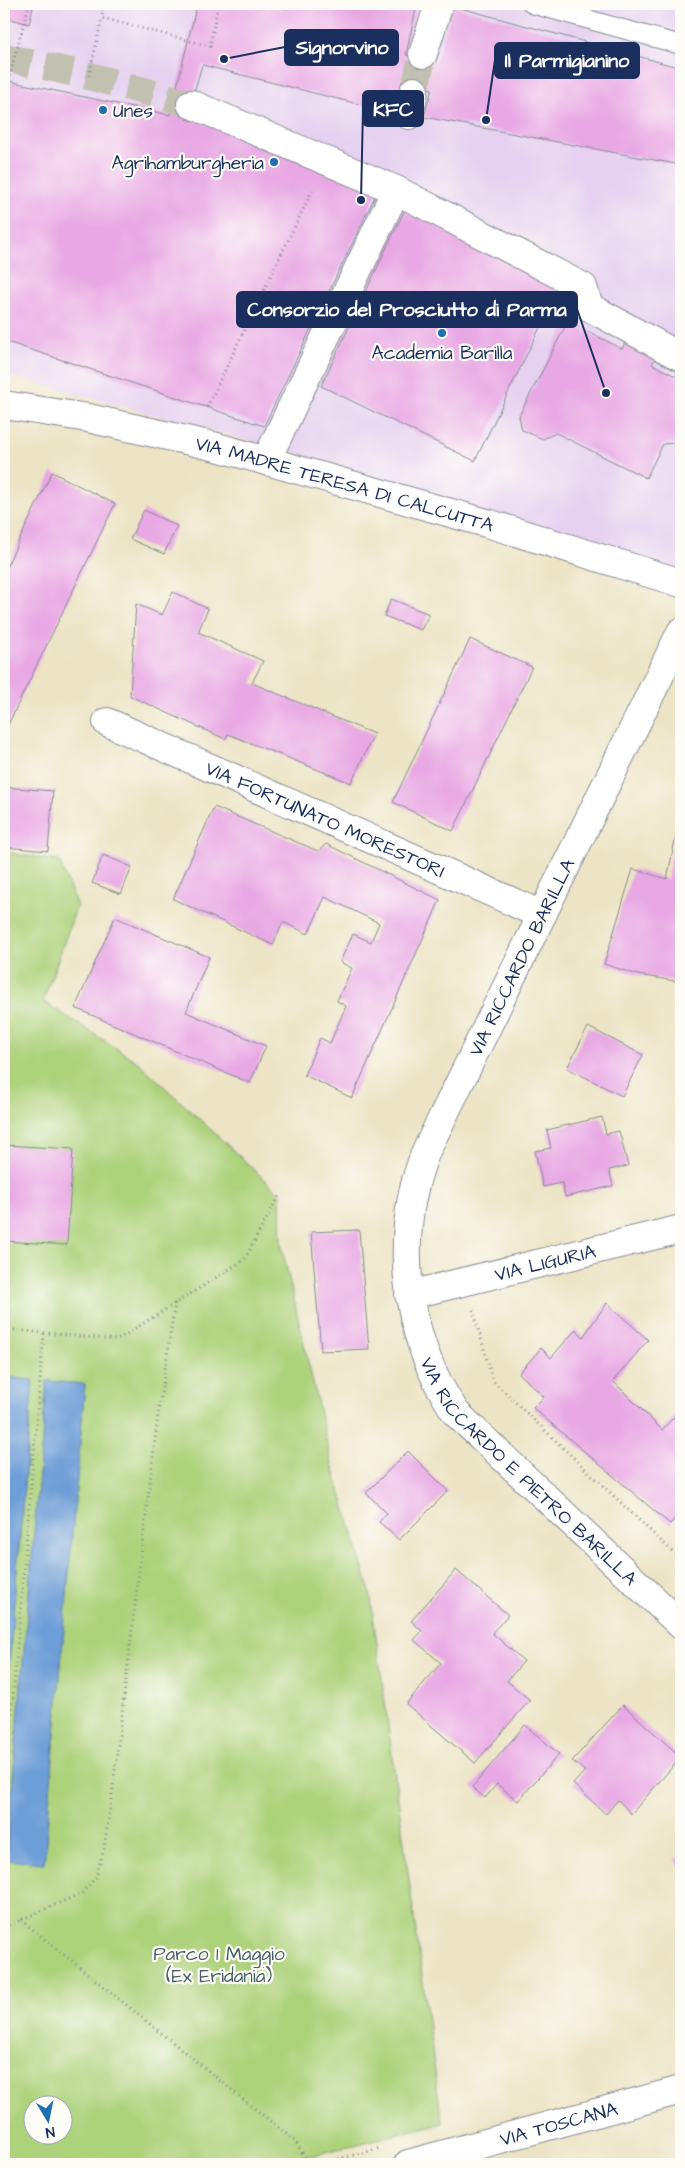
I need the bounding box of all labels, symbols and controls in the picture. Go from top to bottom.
callout: Signorvino [285,30,398,65]
text: Signorvino [294,34,389,63]
callout: Il Parmigianino [495,43,639,78]
text: Il Parmigianino [505,47,630,76]
callout: KFC [363,91,423,126]
text: KFC [373,96,414,124]
place label: Unes [113,98,153,125]
marker: Unes [97,104,109,116]
place label: Agrihamburgheria [111,150,264,178]
marker: Agrihamburgheria [268,156,280,168]
callout: Consorzio del Prosciutto di Parma [237,292,577,327]
text: Consorzio del Prosciutto di Parma [247,296,568,324]
marker: Academia Barilla [436,327,448,339]
place label: Academia Barilla [372,340,513,367]
street label: VIA MADRE TERESA DI CALCUTTA [193,431,497,539]
street label: VIA FORTUNATO MORESTORI [201,755,449,885]
street label: VIA RICCARDO BARILLA [463,854,582,1061]
street label: VIA LIGURIA [492,1238,599,1289]
street label: VIA RICCARDO E PIETRO BARILLA [413,1353,643,1592]
park label: Parco 1 Maggio (Ex Eridania) [153,1941,285,1990]
north arrow [22,2096,72,2146]
street label: VIA TOSCANA [497,2096,621,2154]
text: N [44,2121,56,2142]

